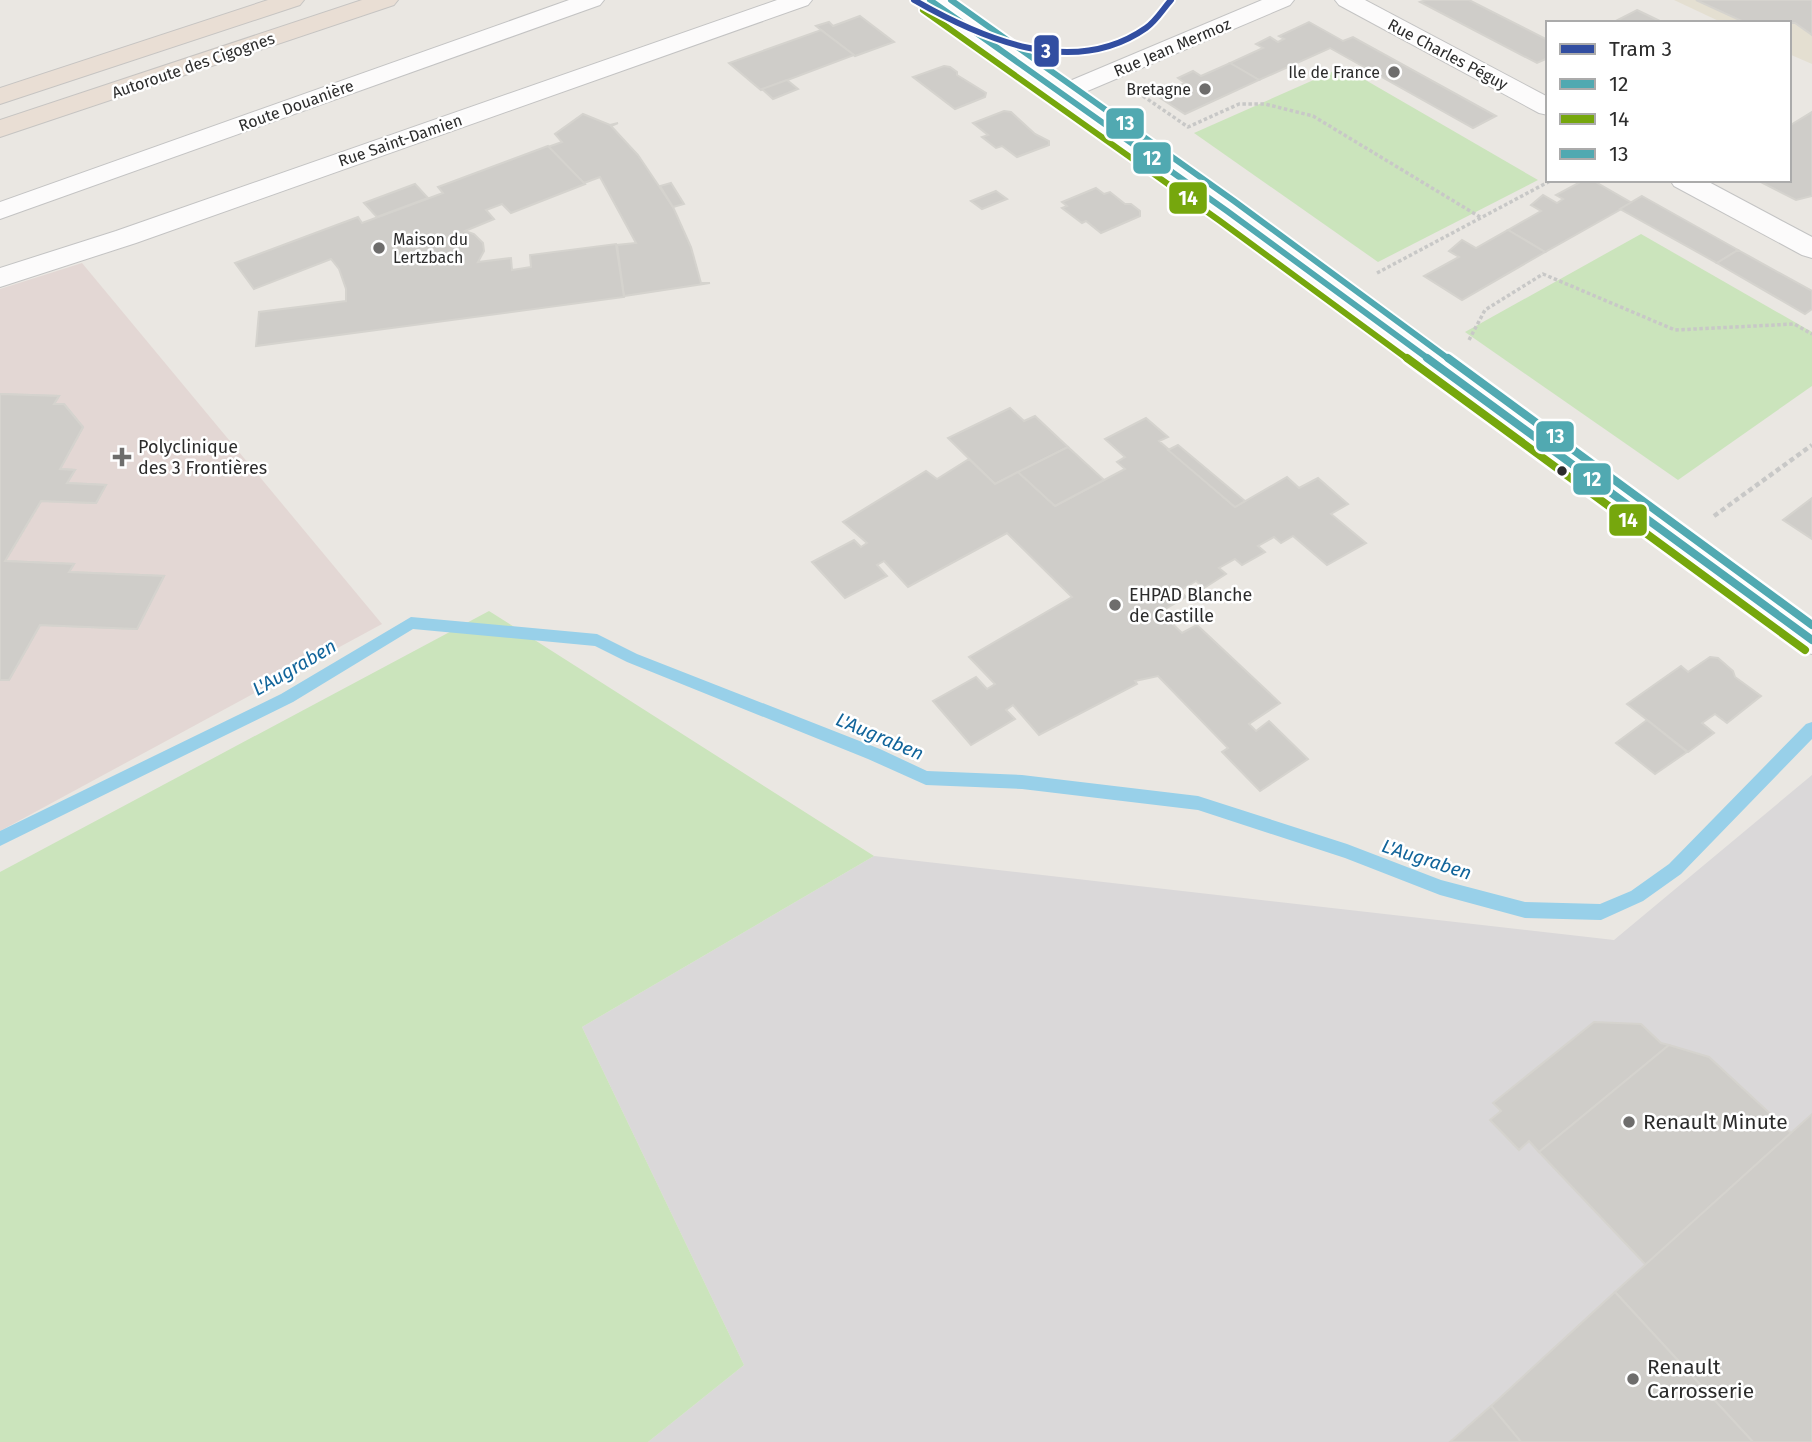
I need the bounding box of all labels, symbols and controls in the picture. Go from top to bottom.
street label: Rue Jean Mermoz [1111,14,1233,81]
street label: Rue Charles Péguy [1385,15,1511,94]
legend [1546,21,1791,182]
street label: Autoroute des Cigognes [109,29,277,102]
line badge: 3 [1033,34,1060,68]
text: Tram 3 [1609,36,1672,62]
text: 3 [1040,40,1051,63]
place label: Ile de France [1288,63,1380,82]
marker: Ile de France [1386,64,1402,80]
text: 12 [1609,71,1629,97]
street label: Route Douanière [236,76,356,135]
place label: Bretagne [1126,80,1191,99]
marker: Bretagne [1197,81,1213,97]
text: 14 [1609,106,1629,132]
line badge: 13 [1105,107,1145,140]
street label: Rue Saint-Damien [336,110,465,171]
text: 13 [1116,112,1134,135]
line badge: 12 [1132,141,1172,175]
text: 13 [1609,141,1629,167]
text: 12 [1143,147,1161,170]
line badge: 14 [1168,181,1208,215]
text: 14 [1178,187,1198,210]
place label: Maison du Lertzbach [393,230,468,267]
marker: Maison du Lertzbach [371,240,387,256]
line badge: 13 [1535,420,1575,453]
text: 13 [1546,425,1564,448]
place label: Polyclinique des 3 Frontières [138,436,267,479]
marker: Polyclinique des 3 Frontières [112,447,132,467]
line badge: 12 [1572,462,1612,496]
unlabelled marker [1555,464,1569,478]
text: 12 [1583,468,1601,491]
line badge: 14 [1608,503,1648,537]
text: 14 [1618,509,1638,532]
place label: EHPAD Blanche de Castille [1129,584,1252,627]
marker: EHPAD Blanche de Castille [1107,597,1123,613]
water label: L'Augraben [248,634,340,701]
water label: L'Augraben [833,708,927,765]
water label: L'Augraben [1379,834,1475,885]
place label: Renault Minute [1643,1109,1788,1135]
marker: Renault Minute [1621,1114,1637,1130]
place label: Renault Carrosserie [1647,1354,1754,1404]
marker: Renault Carrosserie [1625,1371,1641,1387]

